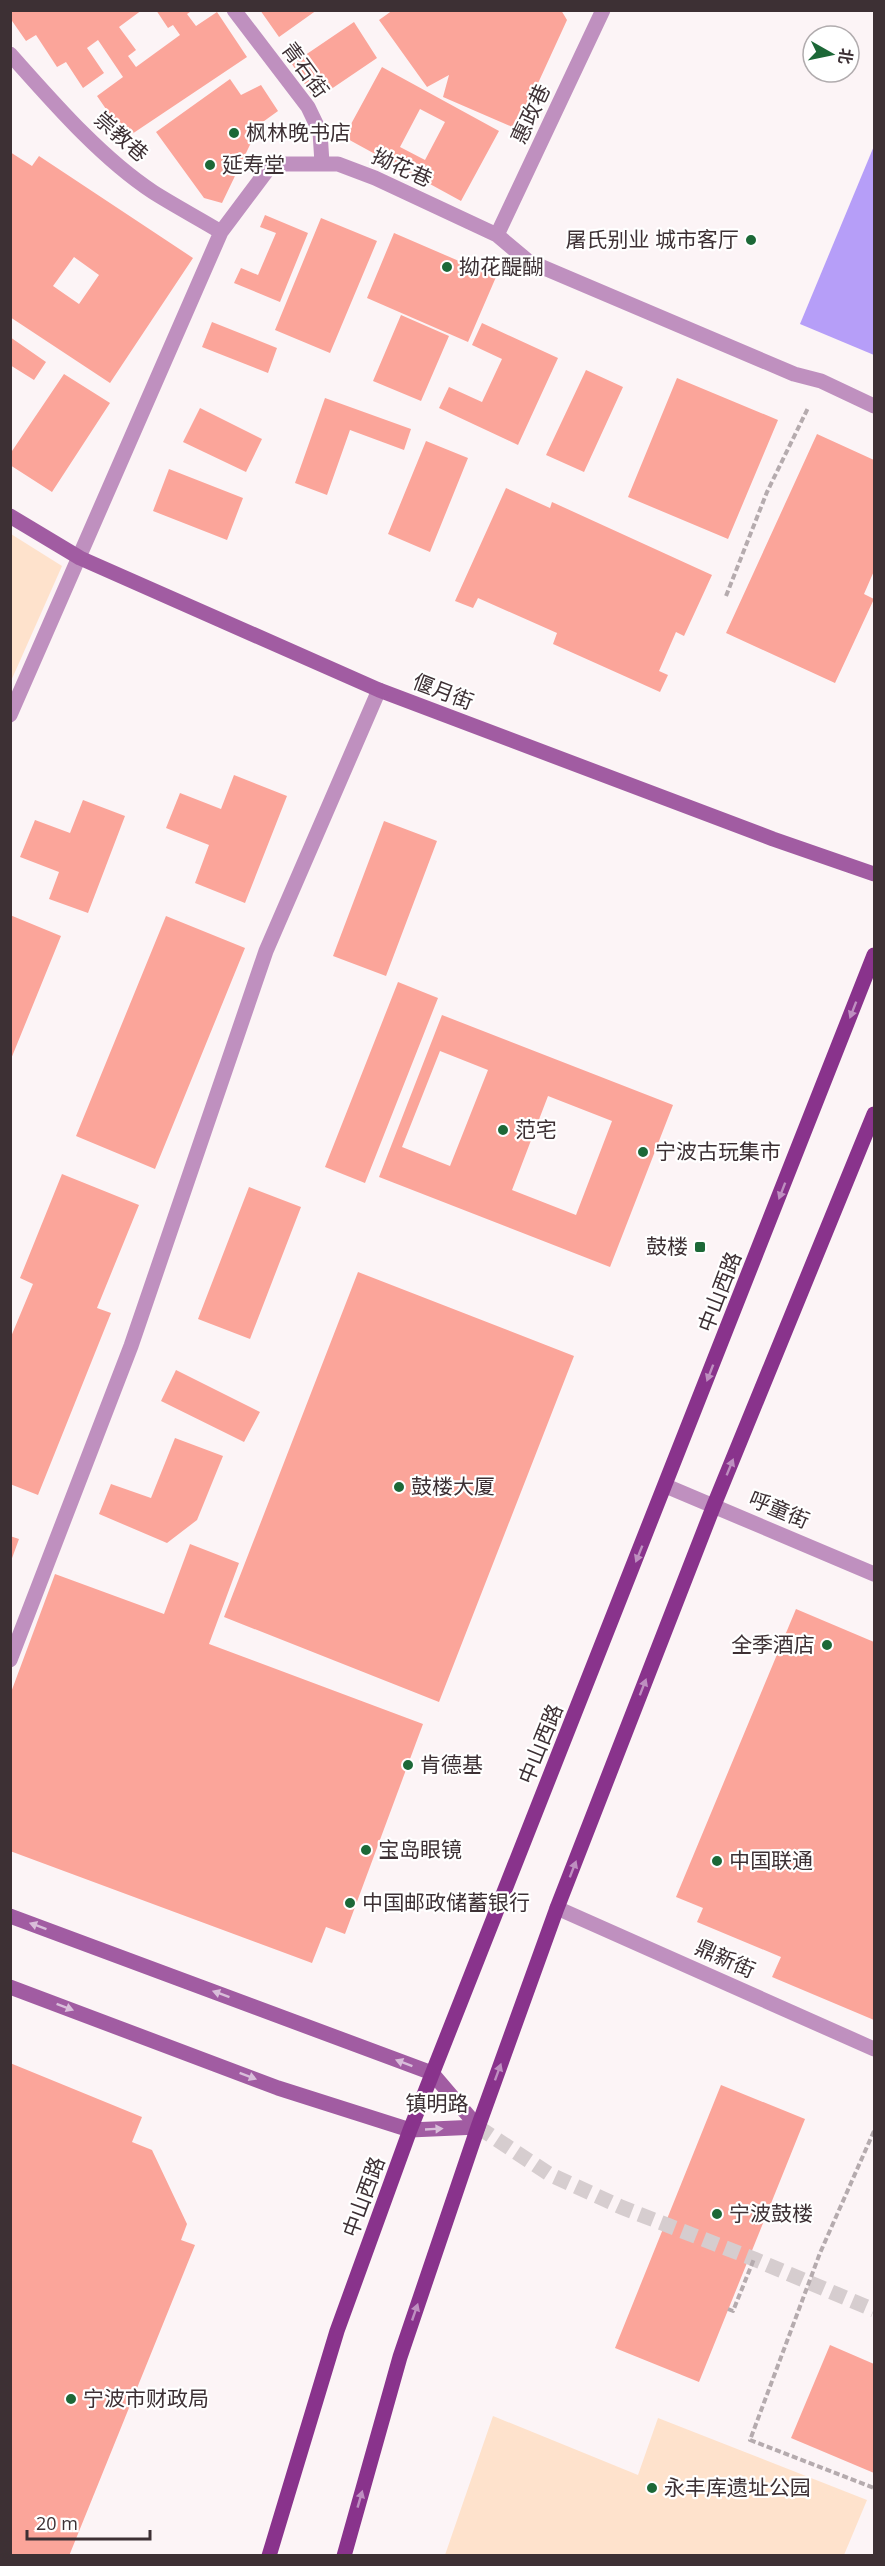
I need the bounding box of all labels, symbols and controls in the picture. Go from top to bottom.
north arrow [801,24,861,84]
street label: 青石街 [276,36,336,103]
text: 北 [834,47,858,66]
street label: 惠政巷 [504,79,556,148]
street label: 崇教巷 [89,105,155,167]
place label: 枫林晚书店 [246,118,351,146]
marker: 枫林晚书店 [227,126,241,140]
street label: 拗花巷 [368,141,437,193]
place label: 延寿堂 [222,150,285,178]
marker: 延寿堂 [203,158,217,172]
place label: 屠氏别业 城市客厅 [566,225,739,253]
marker: 屠氏别业 城市客厅 [744,233,758,247]
place label: 拗花醍醐 [459,252,543,280]
marker: 拗花醍醐 [440,260,454,274]
street label: 偃月街 [409,667,478,715]
one-way arrow [848,1001,857,1019]
place label: 范宅 [515,1115,557,1143]
marker: 范宅 [496,1123,510,1137]
place label: 宁波古玩集市 [655,1137,781,1165]
marker: 宁波古玩集市 [636,1145,650,1159]
one-way arrow [777,1183,787,1201]
place label: 鼓楼 [646,1232,688,1260]
marker: 鼓楼 [693,1240,707,1254]
street label: 中山西路 [691,1247,747,1336]
one-way arrow [705,1364,715,1382]
one-way arrow [725,1457,735,1475]
place label: 鼓楼大厦 [411,1472,495,1500]
marker: 鼓楼大厦 [392,1480,406,1494]
street label: 呼童街 [745,1484,814,1534]
one-way arrow [634,1545,643,1563]
place label: 全季酒店 [731,1630,815,1658]
marker: 全季酒店 [820,1638,834,1652]
one-way arrow [639,1678,649,1696]
street label: 中山西路 [511,1699,569,1788]
place label: 肯德基 [420,1750,483,1778]
marker: 肯德基 [401,1758,415,1772]
place label: 宝岛眼镜 [378,1835,462,1863]
marker: 宝岛眼镜 [359,1843,373,1857]
place label: 中国联通 [729,1846,813,1874]
marker: 中国联通 [710,1854,724,1868]
one-way arrow [569,1860,578,1878]
place label: 中国邮政储蓄银行 [362,1888,530,1916]
marker: 中国邮政储蓄银行 [343,1896,357,1910]
one-way arrow [29,1921,47,1931]
street label: 鼎新街 [691,1932,760,1984]
one-way arrow [212,1989,230,1998]
one-way arrow [56,2003,74,2013]
one-way arrow [394,2057,412,2067]
one-way arrow [493,2062,503,2080]
one-way arrow [239,2072,257,2081]
street label: 镇明路 [406,2089,469,2117]
one-way arrow [425,2124,444,2133]
street label: 中山西路 [336,2152,391,2241]
place label: 宁波鼓楼 [729,2199,813,2227]
marker: 宁波鼓楼 [710,2207,724,2221]
one-way arrow [411,2303,420,2321]
place label: 宁波市财政局 [83,2384,209,2412]
marker: 宁波市财政局 [64,2392,78,2406]
place label: 永丰库遗址公园 [664,2473,811,2501]
marker: 永丰库遗址公园 [645,2481,659,2495]
one-way arrow [356,2490,365,2508]
scale bar [27,2503,150,2541]
text: 20 m [36,2511,78,2535]

